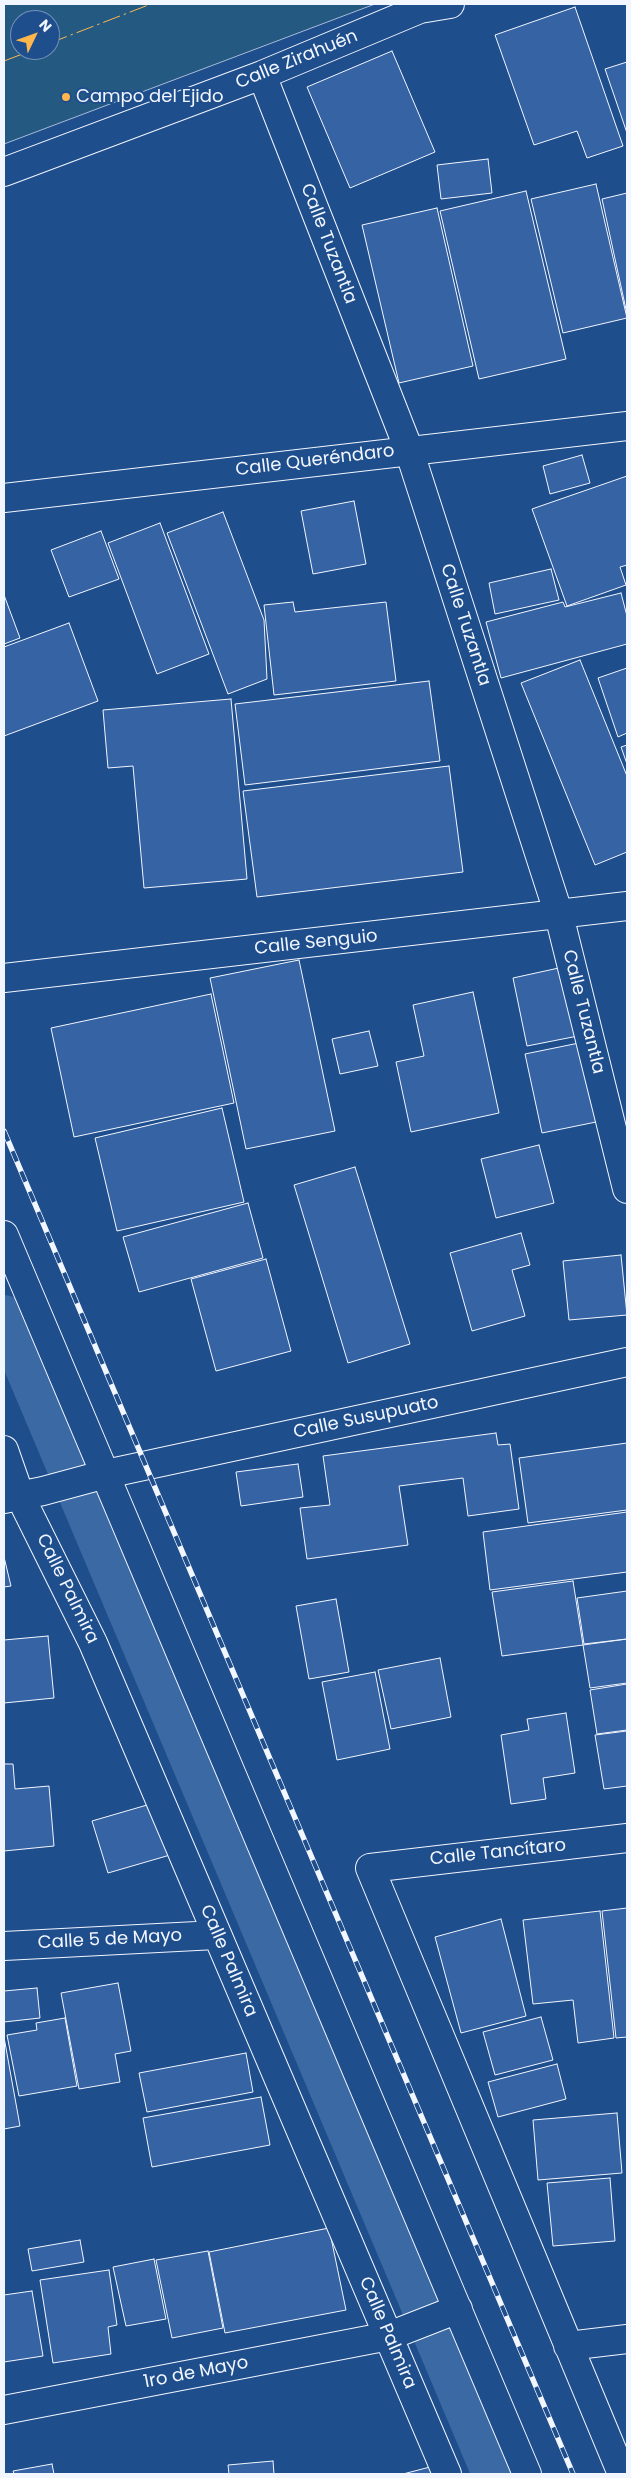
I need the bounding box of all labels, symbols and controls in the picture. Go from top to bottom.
north arrow [10,10,60,60]
text: N [34,15,56,36]
street label: Calle Zirahuén [233,26,361,94]
place label: Campo del Ejido [76,86,223,108]
marker: Campo del Ejido [60,91,72,103]
street label: Calle Tuzantla [295,181,361,307]
street label: Calle Queréndaro [234,441,396,481]
street label: Calle Tuzantla [435,561,495,689]
street label: Calle Senguio [253,926,379,960]
street label: Calle Tuzantla [557,948,609,1076]
street label: Calle Susupuato [291,1392,441,1444]
street label: Calle Palmira [31,1530,103,1648]
street label: Calle Tancítaro [429,1835,567,1871]
street label: Calle Palmira [195,1902,261,2020]
street label: Calle 5 de Mayo [37,1925,183,1955]
street label: Calle Palmira [354,2274,420,2392]
street label: 1ro de Mayo [142,2352,250,2394]

